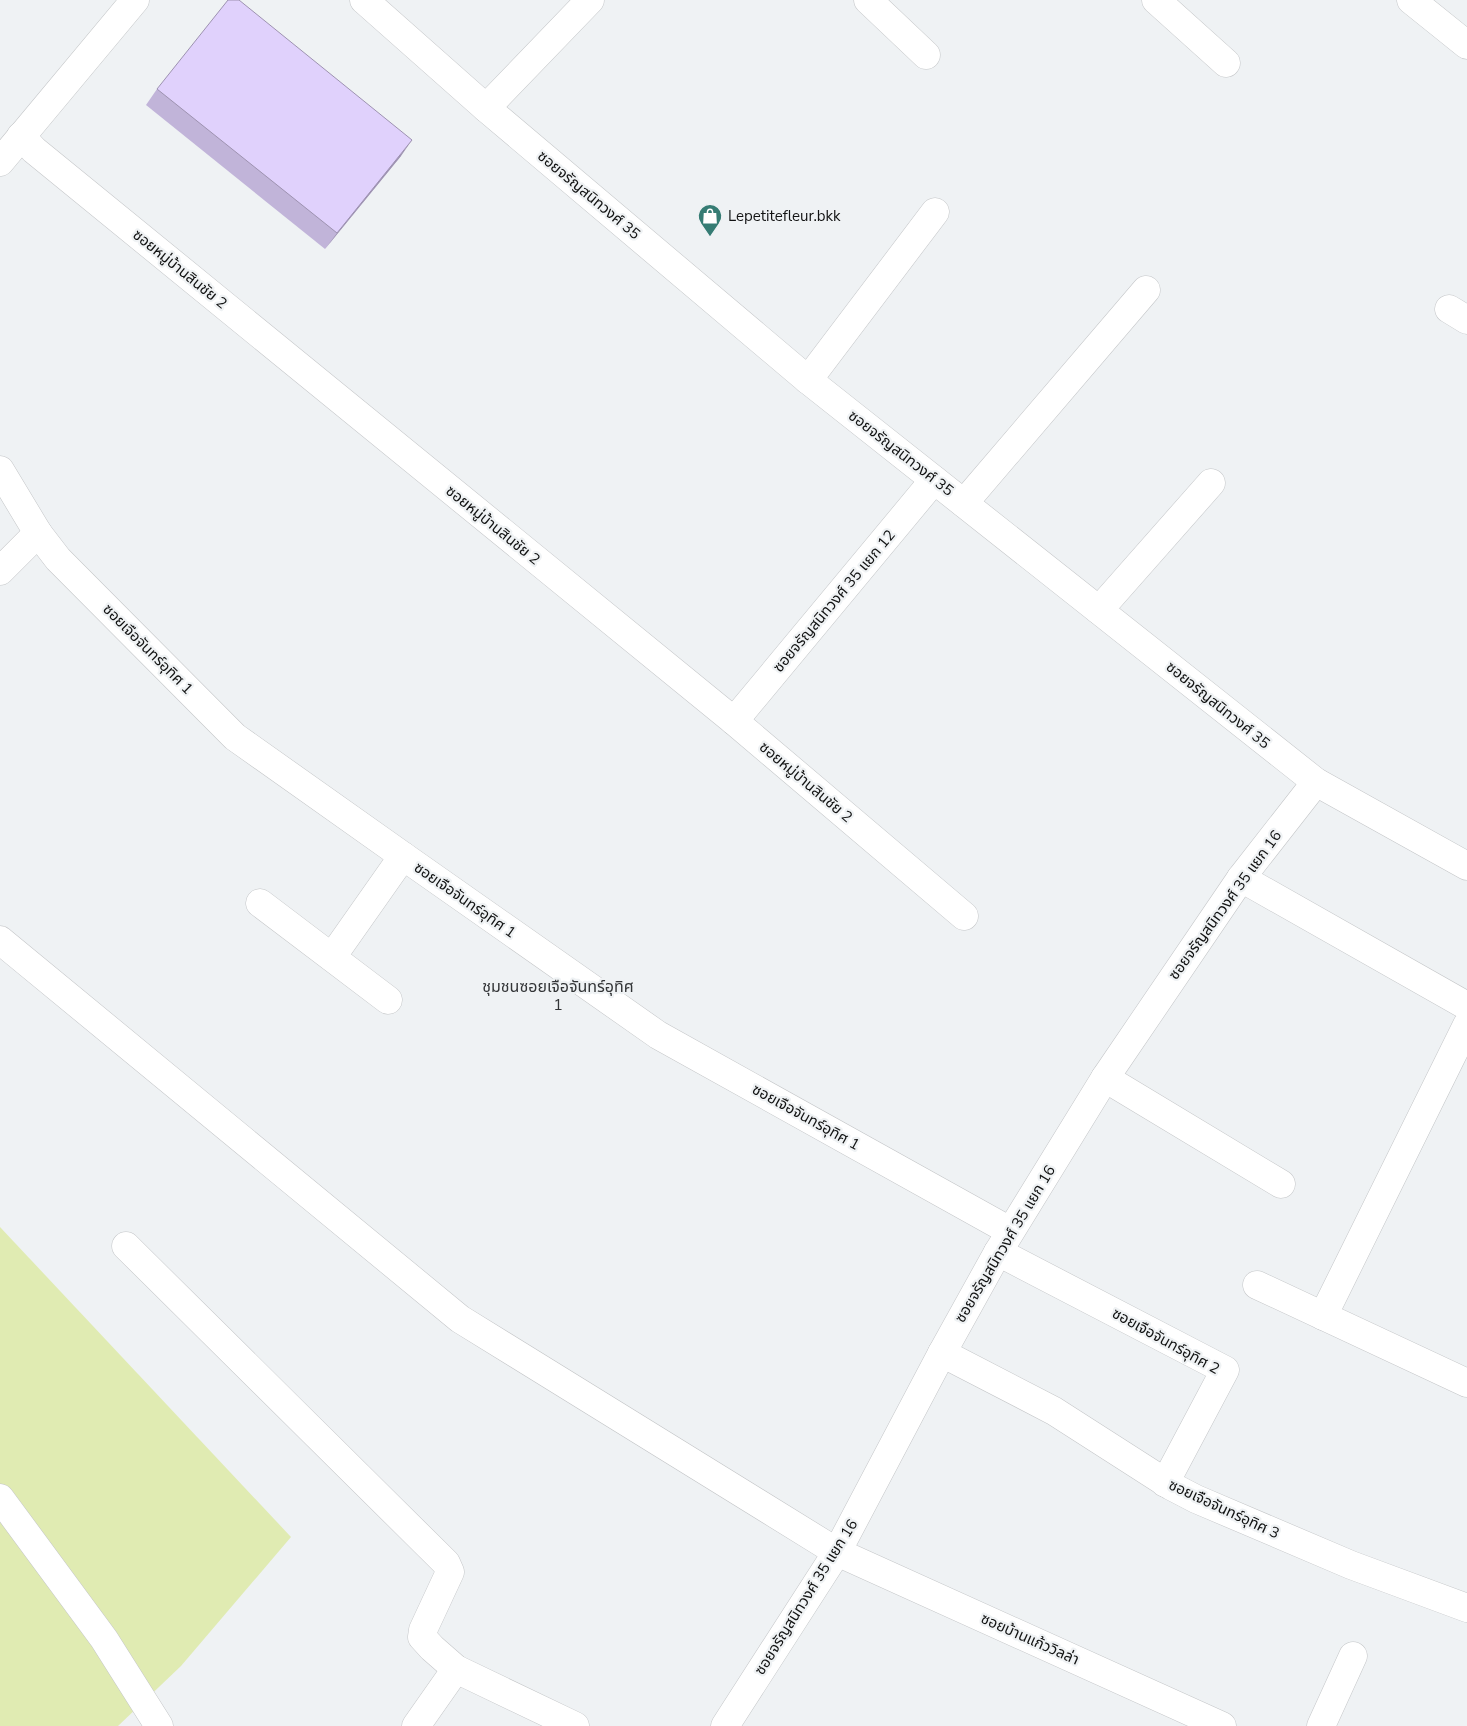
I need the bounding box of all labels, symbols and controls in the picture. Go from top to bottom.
street label: ซอยจรัญสนิทวงศ์ 35 [533,146,645,244]
shop icon: Lepetitefleur.bkk [697,203,723,237]
place label: Lepetitefleur.bkk [728,206,841,226]
street label: ซอยหมู่บ้านสินชัย 2 [129,225,231,313]
street label: ซอยจรัญสนิทวงศ์ 35 [844,406,958,500]
street label: ซอยหมู่บ้านสินชัย 2 [442,481,544,569]
street label: ซอยจรัญสนิทวงศ์ 35 แยก 12 [768,526,900,676]
street label: ซอยเจือจันทร์อุทิศ 1 [98,599,198,699]
street label: ซอยจรัญสนิทวงศ์ 35 [1162,657,1274,753]
street label: ซอยหมู่บ้านสินชัย 2 [755,737,857,827]
street label: ซอยจรัญสนิทวงศ์ 35 แยก 16 [1164,826,1286,984]
street label: ซอยเจือจันทร์อุทิศ 1 [410,857,520,943]
district label: ชุมชนซอยเจือจันทร์อุทิศ 1 [482,976,634,1016]
street label: ซอยเจือจันทร์อุทิศ 1 [749,1079,863,1155]
street label: ซอยจรัญสนิทวงศ์ 35 แยก 16 [950,1162,1060,1326]
street label: ซอยเจือจันทร์อุทิศ 2 [1109,1303,1223,1379]
street label: ซอยเจือจันทร์อุทิศ 3 [1165,1475,1283,1543]
street label: ซอยจรัญสนิทวงศ์ 35 แยก 16 [750,1515,862,1679]
street label: ซอยบ้านแก้ววิลล่า [978,1608,1082,1670]

